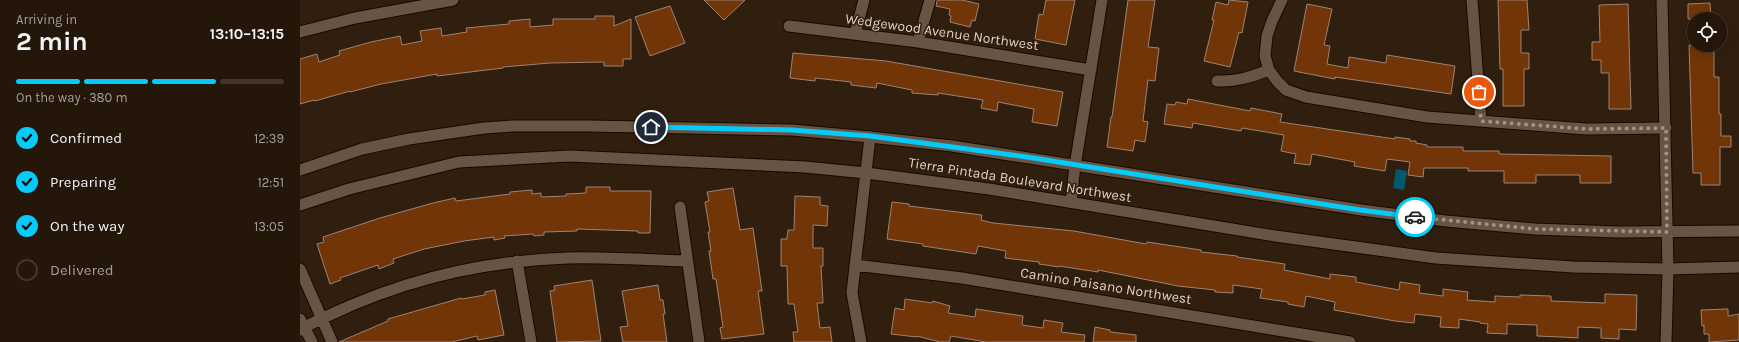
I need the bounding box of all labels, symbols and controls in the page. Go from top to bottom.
street label: Wedgewood Avenue Northwest [844,10,1040,54]
text: Arriving in [16,12,77,27]
map controls [1687,12,1727,52]
button: locate [1687,12,1727,52]
text: 13:10–13:15 [210,25,284,43]
text: 2 min [16,26,88,57]
pin [1462,75,1496,109]
icon: bag [1468,81,1490,103]
text: On the way · 380 m [16,90,128,105]
pin [634,110,668,144]
icon: home [640,116,662,138]
icon: check [16,127,38,149]
text: Confirmed [50,129,122,147]
text: 12:39 [254,131,284,146]
street label: Tierra Pintada Boulevard Northwest [907,154,1133,206]
icon: check [16,171,38,193]
text: Preparing [50,173,116,191]
text: 12:51 [258,175,284,190]
courier [1395,197,1435,237]
icon: car [1404,206,1426,228]
icon: check [16,215,38,237]
text: On the way [50,217,124,235]
text: 13:05 [254,219,284,234]
text: Delivered [50,261,114,279]
street label: Camino Paisano Northwest [1019,264,1193,308]

